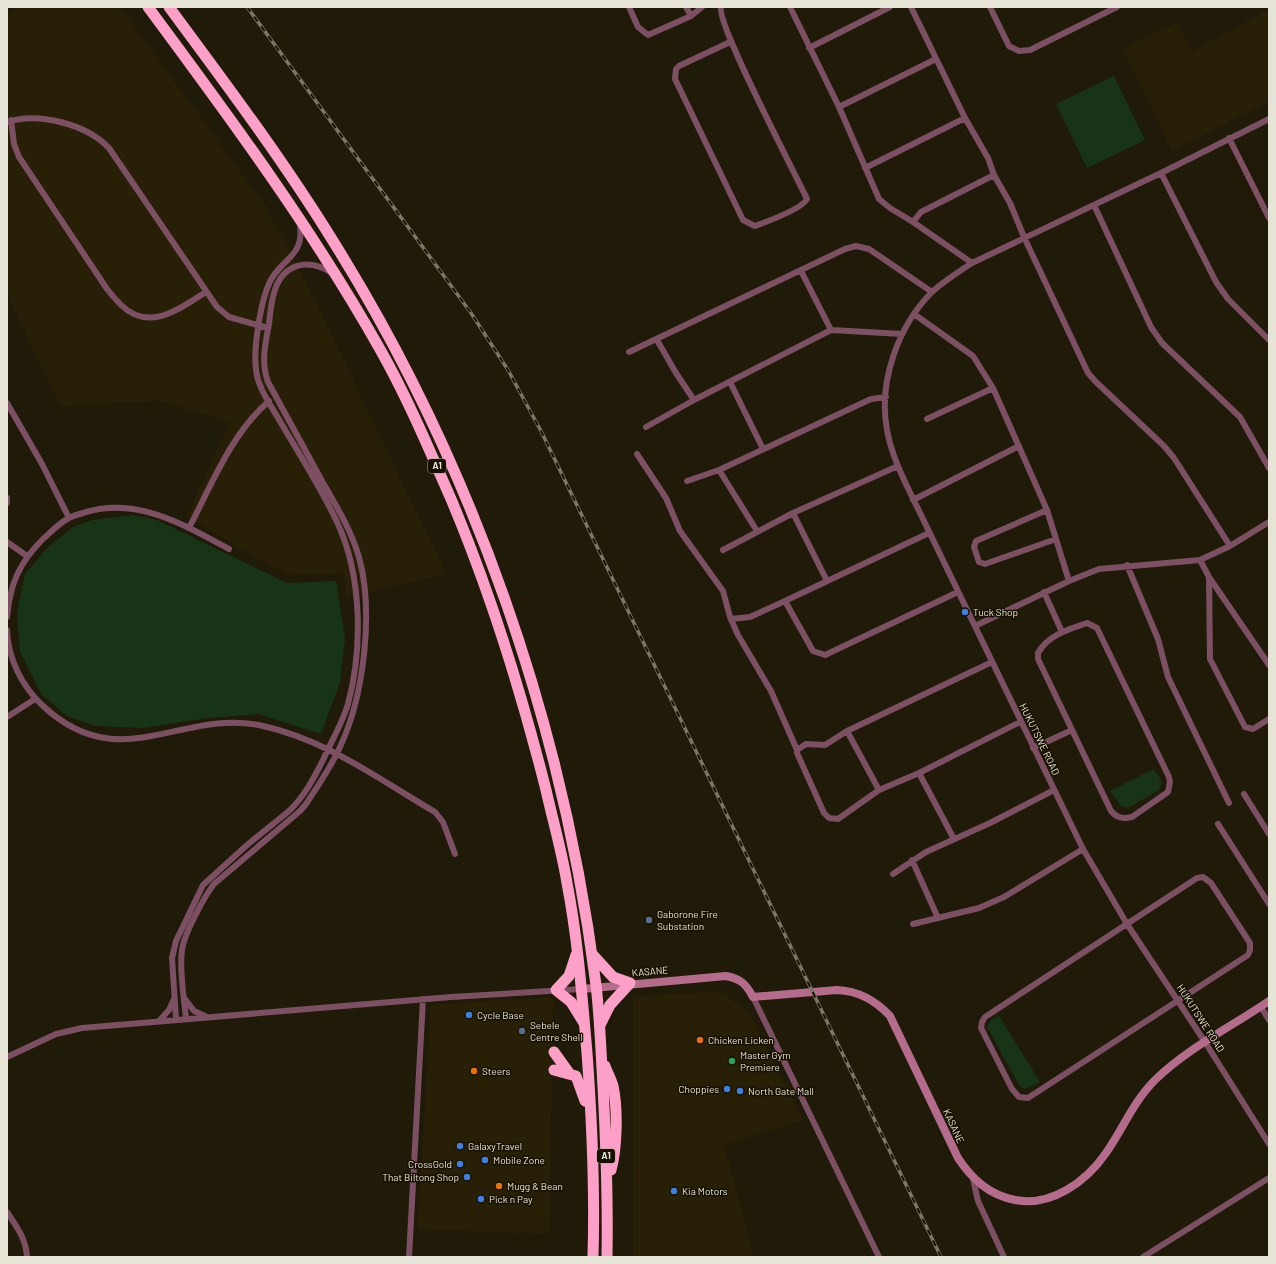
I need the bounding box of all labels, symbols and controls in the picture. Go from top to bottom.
road number: A1 [428,459,446,473]
place label: Tuck Shop [973,606,1018,618]
marker: Tuck Shop [960,607,970,617]
street label: HUKUTSWE ROAD [1017,701,1063,777]
place label: Gaborone Fire Substation [657,908,718,932]
marker: Gaborone Fire Substation [644,915,654,925]
street label: KASANE [631,963,669,979]
street label: HUKUTSWE ROAD [1175,982,1227,1054]
place label: Cycle Base [477,1009,524,1021]
marker: Cycle Base [464,1010,474,1020]
place label: Sebele Centre Shell [530,1019,582,1043]
marker: Sebele Centre Shell [517,1026,527,1036]
place label: Chicken Licken [708,1034,774,1046]
marker: Chicken Licken [695,1035,705,1045]
place label: Master Gym Premiere [740,1049,791,1073]
marker: Master Gym Premiere [727,1056,737,1066]
place label: Steers [482,1065,511,1077]
marker: Steers [469,1066,479,1076]
place label: Choppies [679,1083,719,1095]
marker: Choppies [722,1084,732,1094]
place label: North Gate Mall [748,1085,814,1097]
marker: North Gate Mall [735,1086,745,1096]
street label: KASANE [941,1107,967,1145]
place label: GalaxyTravel [468,1140,522,1152]
marker: GalaxyTravel [455,1141,465,1151]
road number: A1 [597,1149,615,1163]
place label: Mobile Zone [493,1154,545,1166]
marker: Mobile Zone [480,1155,490,1165]
place label: CrossGold [408,1158,452,1170]
marker: CrossGold [455,1159,465,1169]
place label: That Biltong Shop [382,1171,459,1183]
marker: That Biltong Shop [462,1172,472,1182]
place label: Mugg & Bean [507,1180,563,1192]
marker: Mugg & Bean [494,1181,504,1191]
place label: Kia Motors [682,1185,728,1197]
marker: Kia Motors [669,1186,679,1196]
place label: Pick n Pay [489,1193,533,1205]
marker: Pick n Pay [476,1194,486,1204]

